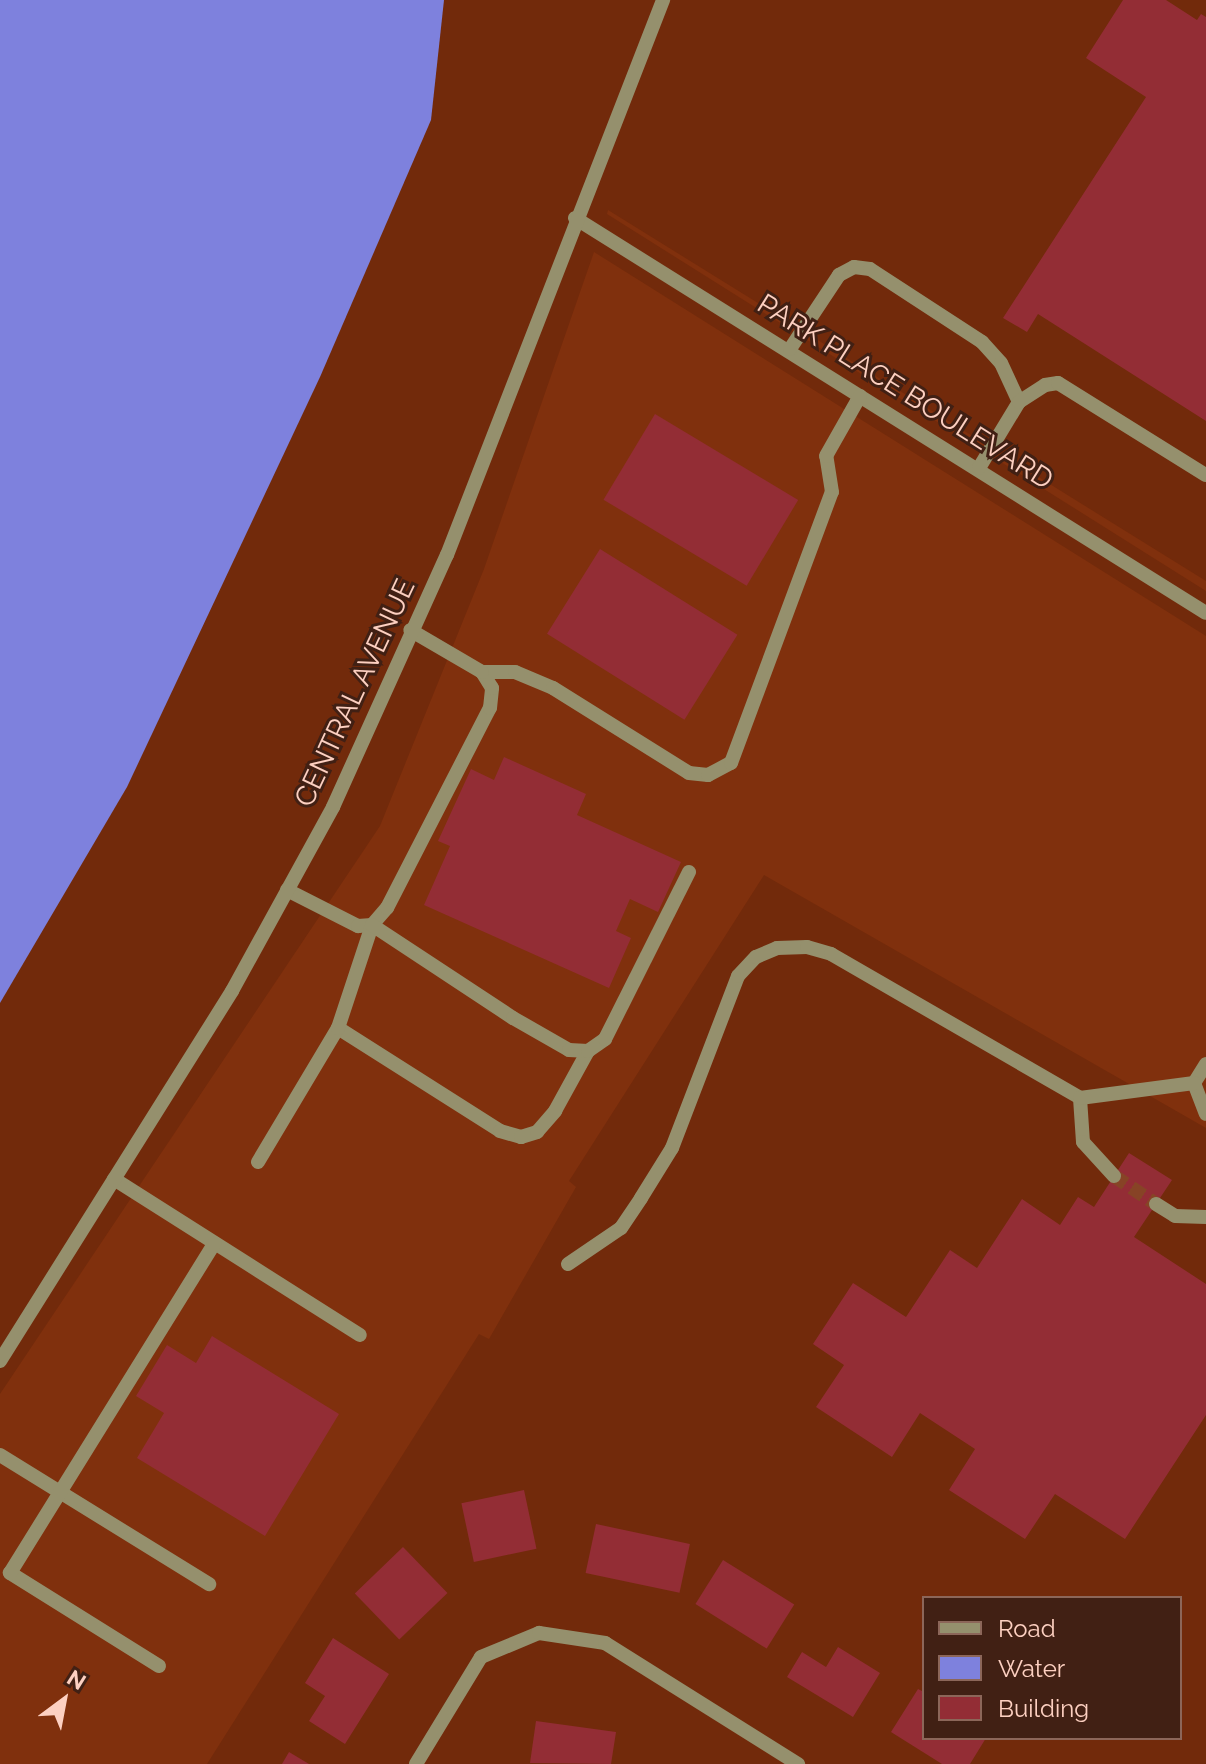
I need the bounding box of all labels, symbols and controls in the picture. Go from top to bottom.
street label: PARK PLACE BOULEVARD [751,287,1059,497]
street label: CENTRAL AVENUE [287,573,423,813]
legend [922,1596,1182,1740]
text: Road [998,1614,1056,1643]
text: Water [998,1654,1065,1683]
north arrow [24,1660,104,1740]
text: N [63,1664,91,1695]
text: Building [998,1694,1089,1723]

